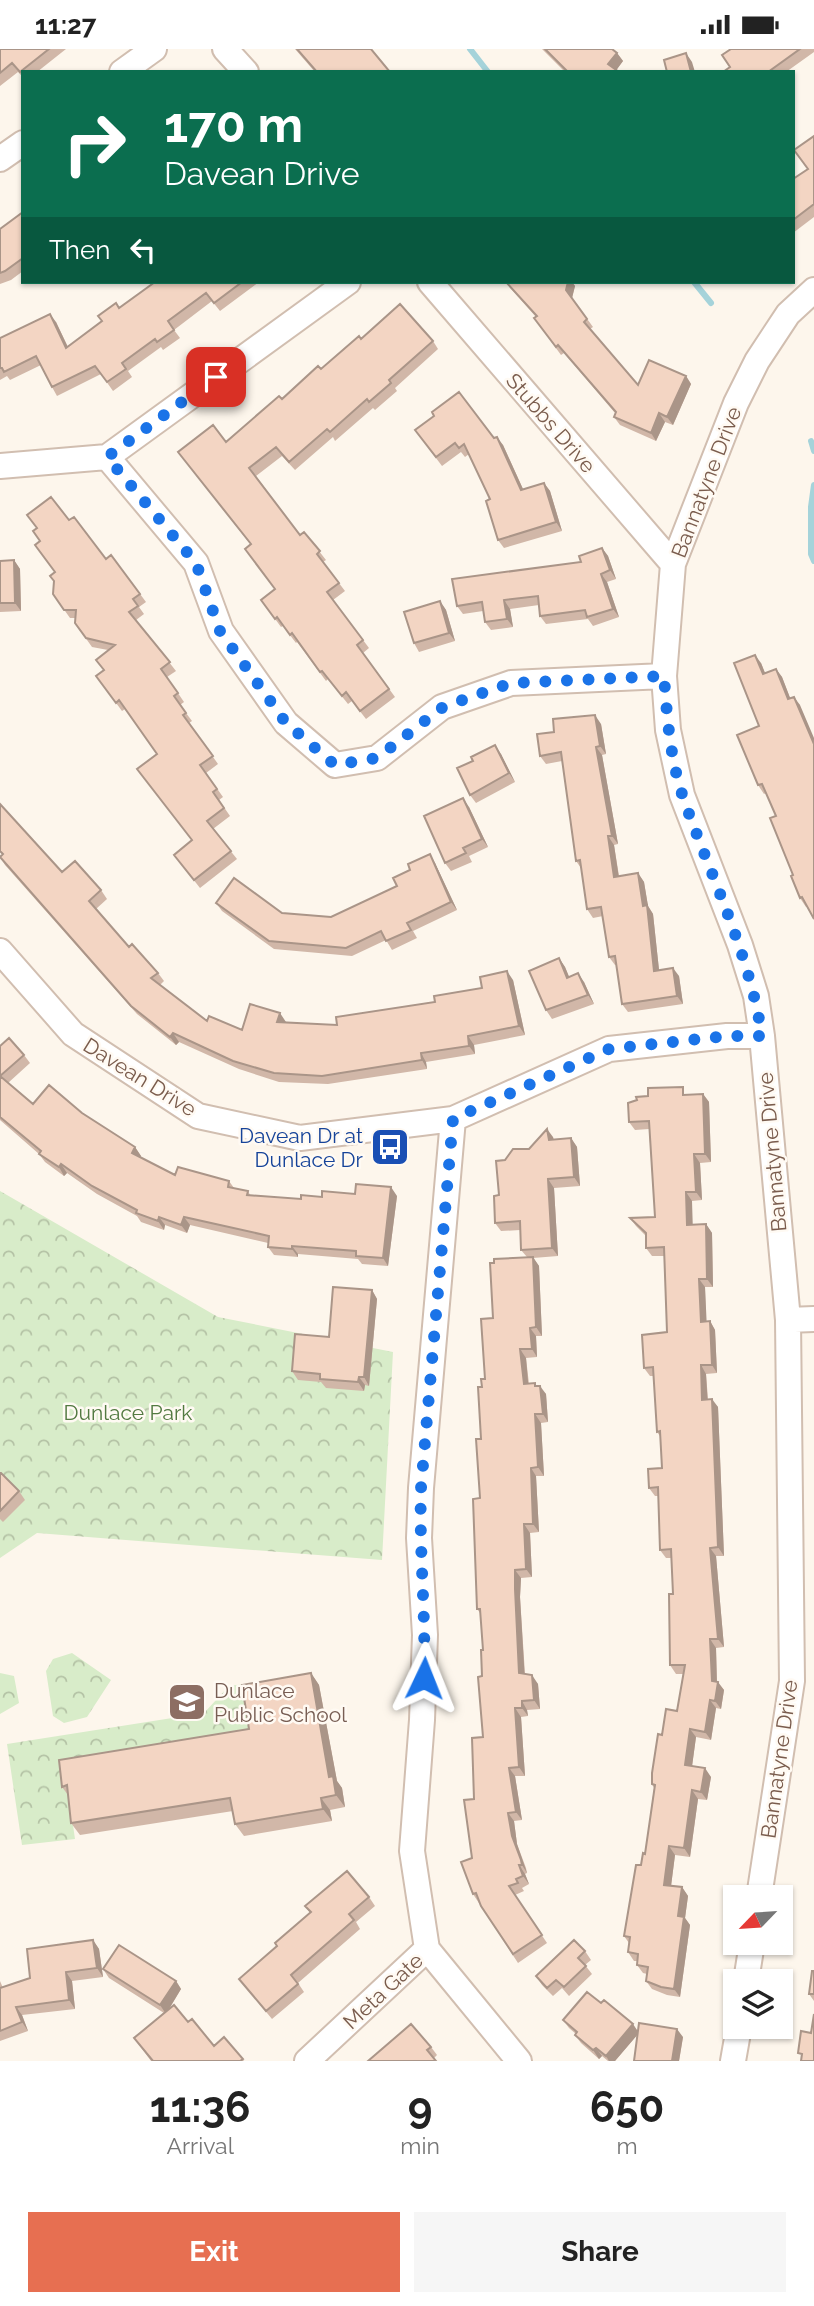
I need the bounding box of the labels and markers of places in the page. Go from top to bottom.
pin [186,347,246,407]
place label: Davean Dr at Dunlace Dr [239,1123,364,1172]
bus stop icon: Davean Dr at Dunlace Dr [369,1126,411,1168]
place label: Dunlace Public School [214,1678,347,1727]
school or university icon: Dunlace Public School [166,1681,208,1723]

